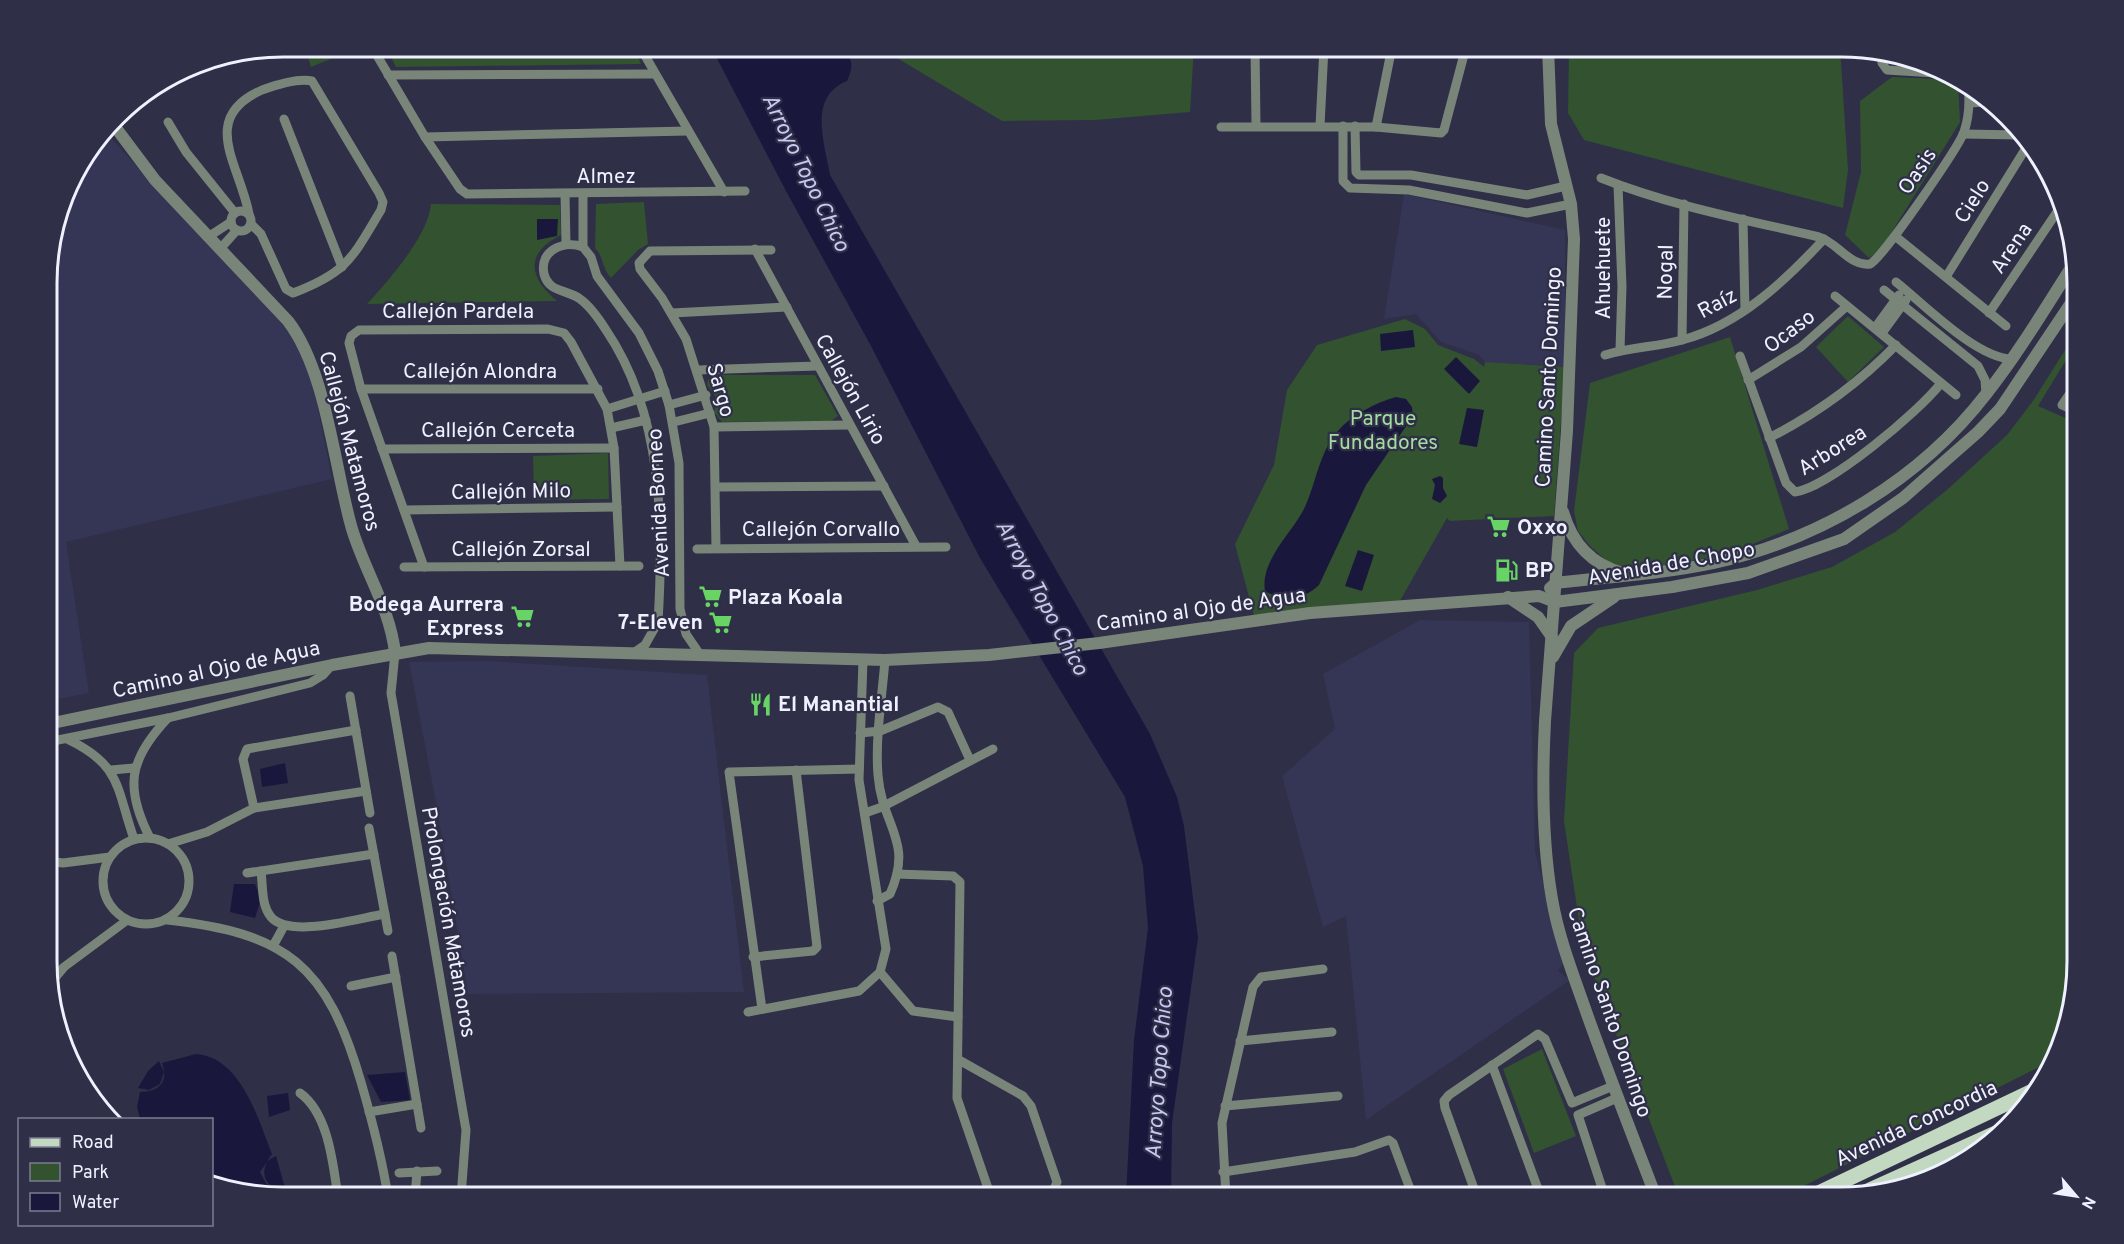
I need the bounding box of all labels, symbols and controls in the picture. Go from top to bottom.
water label: Arroyo Topo Chico [755,90,855,257]
street label: Oasis [1893,143,1944,201]
street label: Almez [576,164,636,191]
street label: Cielo [1949,175,1997,229]
street label: Ahuehuete [1591,217,1618,319]
street label: Arena [1985,218,2039,280]
street label: Nogal [1653,244,1680,300]
street label: Camino Santo Domingo [1530,266,1569,488]
street label: Raíz [1693,283,1742,326]
street label: Callejón Pardela [382,299,534,326]
street label: Ocaso [1759,304,1821,360]
street label: Callejón Lirio [808,329,891,450]
street label: Callejón Matamoros [312,348,386,534]
street label: Callejón Alondra [403,359,557,386]
street label: Sargo [699,360,740,421]
park label: Parque Fundadores [1328,406,1438,457]
street label: Callejón Cerceta [421,418,575,445]
street label: Arborea [1793,420,1872,483]
street label: Avenida Borneo [642,428,677,578]
street label: Callejón Milo [451,478,571,507]
supermarket icon: Oxxo [1486,514,1512,540]
place label: Oxxo [1517,515,1568,542]
water label: Arroyo Topo Chico [988,516,1093,681]
street label: Callejón Corvallo [742,517,900,544]
street label: Avenida de Chopo [1585,536,1757,592]
street label: Callejón Zorsal [451,537,591,564]
fuel station icon: BP [1494,557,1520,583]
place label: BP [1525,558,1553,585]
street label: Camino al Ojo de Agua [1095,582,1308,639]
supermarket icon: Plaza Koala [697,584,723,610]
place label: Plaza Koala [728,585,843,612]
place label: Bodega Aurrera Express [349,592,504,643]
supermarket icon: Bodega Aurrera Express [509,603,535,629]
supermarket icon: 7-Eleven [708,609,734,635]
place label: 7-Eleven [618,610,703,637]
street label: Camino al Ojo de Agua [110,635,323,706]
restaurant icon: El Manantial [747,691,773,717]
place label: El Manantial [778,692,899,719]
street label: Prolongación Matamoros [414,805,481,1040]
street label: Camino Santo Domingo [1560,904,1657,1121]
water label: Arroyo Topo Chico [1141,986,1180,1160]
street label: Avenida Concordia [1831,1075,2002,1174]
legend [18,1118,213,1226]
text: Road [72,1132,114,1155]
text: Park [72,1162,109,1185]
north arrow [2046,1166,2106,1226]
text: Water [72,1192,119,1215]
text: N [2076,1192,2099,1212]

